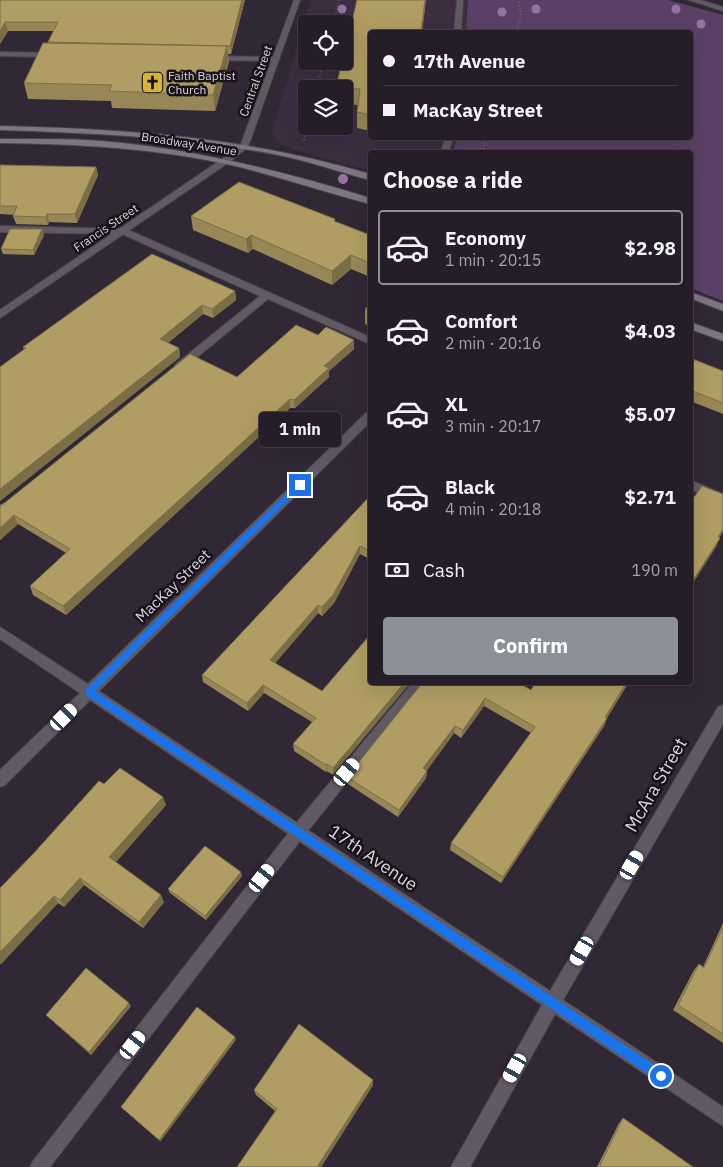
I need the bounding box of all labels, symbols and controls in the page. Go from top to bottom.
map controls [298,15,353,135]
button: locate [298,15,353,70]
street label: Central Street [236,43,275,119]
text: 17th Avenue [413,49,525,73]
place label: Faith Baptist Church [168,68,236,97]
church icon: Faith Baptist Church [140,71,164,95]
button: layers [298,80,353,135]
text: MacKay Street [413,98,543,122]
street label: Broadway Avenue [140,129,238,159]
text: Choose a ride [383,165,523,194]
street label: Francis Street [71,200,141,255]
icon: car [385,225,430,270]
text: Economy [445,226,526,250]
text: $2.98 [624,236,676,260]
text: 1 min · 20:15 [445,250,541,270]
icon: car [385,308,430,353]
text: Comfort [445,309,518,333]
text: $4.03 [624,319,676,343]
text: 2 min · 20:16 [445,333,541,353]
icon: car [385,391,430,436]
text: XL [445,392,468,416]
text: $5.07 [624,402,676,426]
callout: 1 min [259,412,341,448]
text: 3 min · 20:17 [445,416,541,436]
text: 1 min [279,419,321,439]
route end [289,474,311,496]
icon: car [385,474,430,519]
text: Black [445,475,495,499]
text: $2.71 [624,485,676,509]
text: 4 min · 20:18 [445,499,541,519]
street label: MacKay Street [131,545,214,626]
icon: cash [383,556,411,584]
text: Cash [423,558,465,582]
text: 190 m [631,560,678,580]
button: Confirm [383,617,678,675]
car [48,701,79,733]
street label: McAra Street [619,733,692,836]
car [331,756,362,788]
street label: 17th Avenue [324,819,422,896]
car [618,848,645,882]
car [246,862,277,894]
car [568,934,595,968]
car [117,1029,148,1061]
car [501,1051,528,1085]
route start [650,1065,672,1087]

